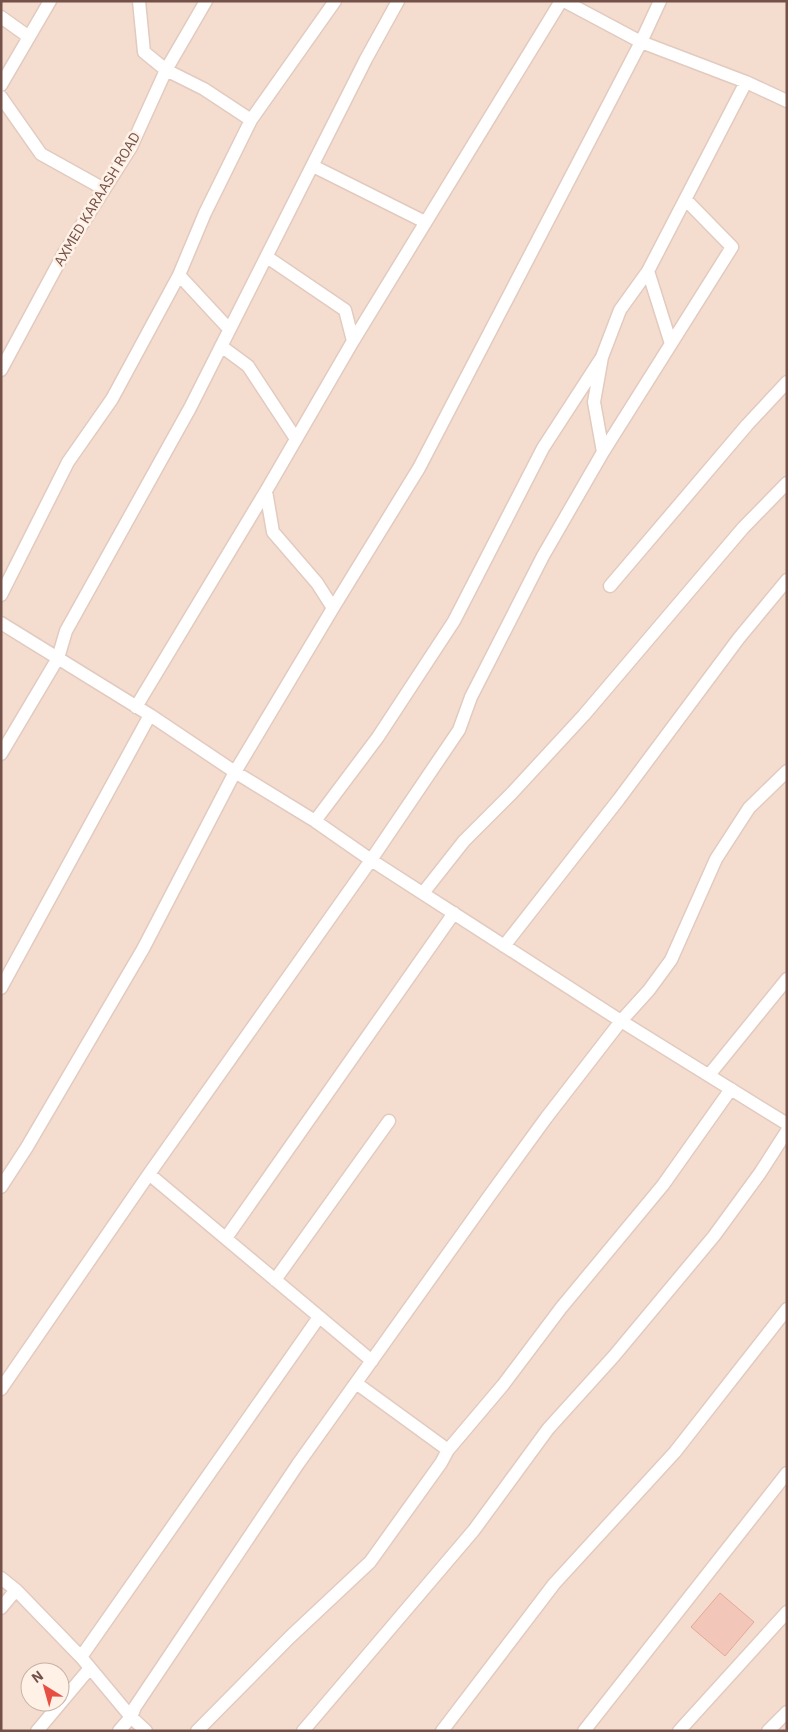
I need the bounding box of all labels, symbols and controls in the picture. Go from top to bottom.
street label: AXMED KARAASH ROAD [50,129,144,269]
north arrow [20,1662,70,1712]
text: N [28,1666,47,1687]

